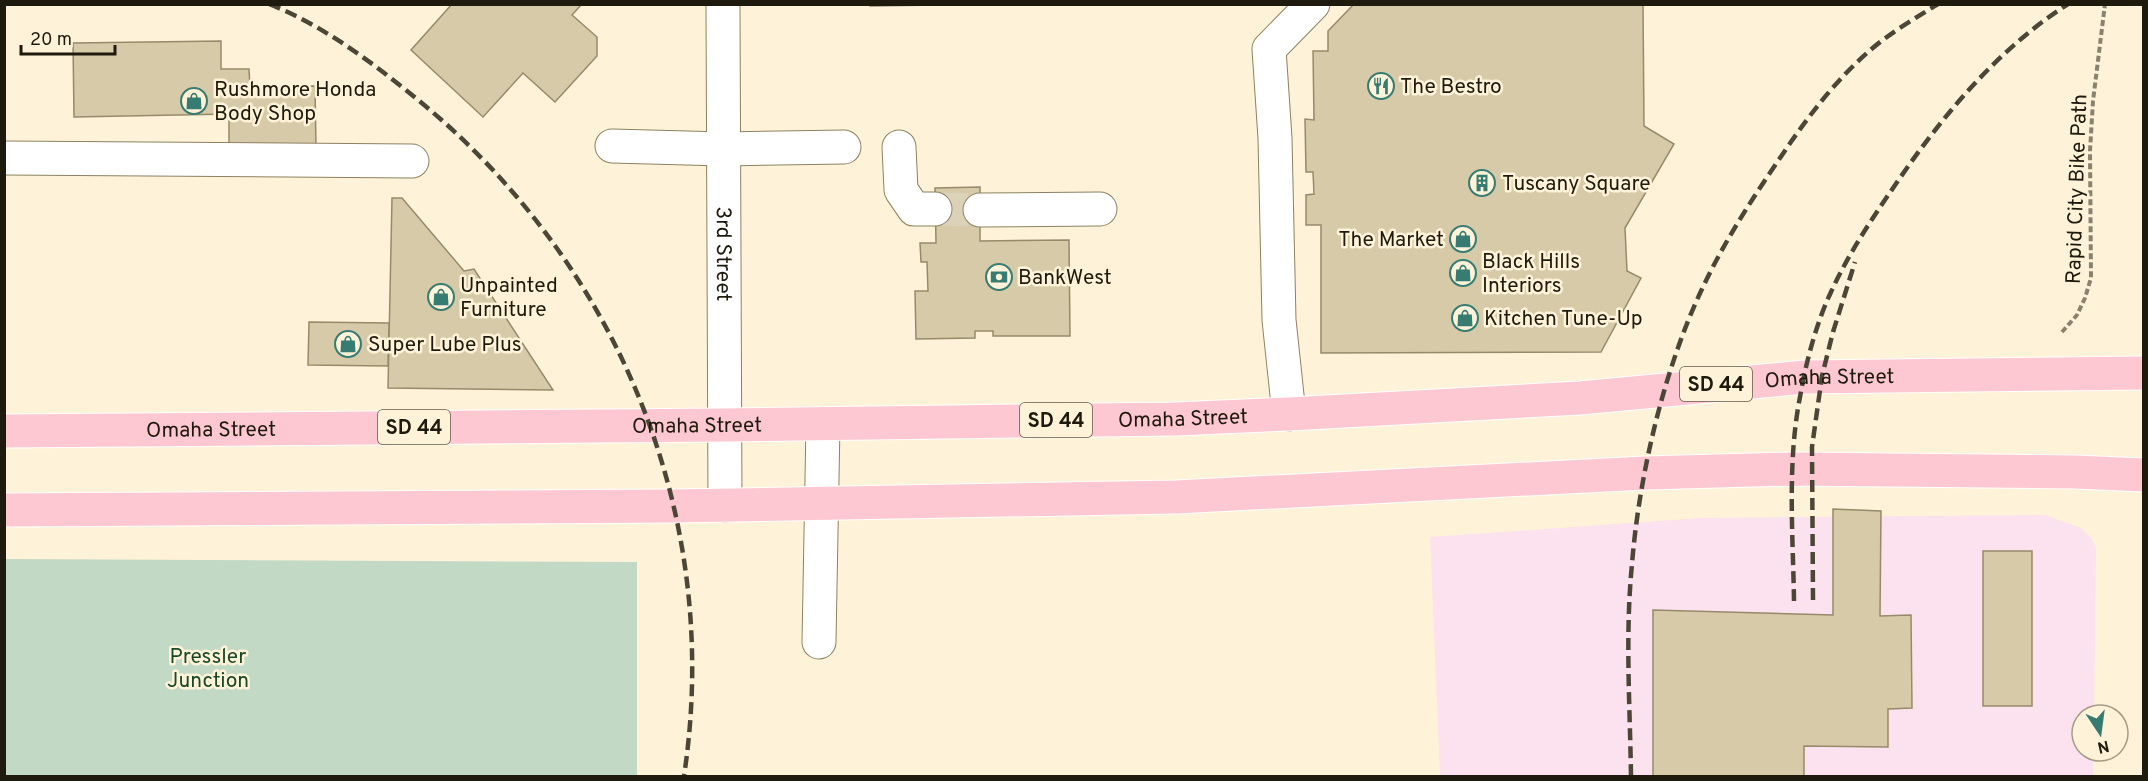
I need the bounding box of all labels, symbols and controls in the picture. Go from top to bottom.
scale bar [21,18,116,56]
text: 20 m [30,29,72,52]
restaurant icon: The Bestro [1366,71,1396,101]
place label: The Bestro [1400,74,1502,101]
place label: Rushmore Honda Body Shop [214,77,376,128]
shop icon: Rushmore Honda Body Shop [179,86,209,116]
street label: Rapid City Bike Path [2061,93,2094,285]
building icon: Tuscany Square [1467,168,1497,198]
place label: Tuscany Square [1502,171,1651,198]
street label: 3rd Street [709,206,736,302]
shop icon: The Market [1448,224,1478,254]
place label: The Market [1338,227,1444,254]
place label: Black Hills Interiors [1482,249,1580,300]
shop icon: Black Hills Interiors [1448,258,1478,288]
bank icon: BankWest [984,262,1014,292]
place label: BankWest [1018,265,1112,292]
place label: Unpainted Furniture [460,273,558,324]
shop icon: Unpainted Furniture [426,282,456,312]
shop icon: Kitchen Tune-Up [1450,303,1480,333]
place label: Kitchen Tune-Up [1484,306,1643,333]
shop icon: Super Lube Plus [333,329,363,359]
place label: Super Lube Plus [368,332,522,359]
street label: Omaha Street [1763,364,1895,396]
road number: SD 44 [1680,367,1752,401]
road number: SD 44 [1020,403,1092,437]
street label: Omaha Street [1118,404,1249,435]
road number: SD 44 [378,410,450,444]
street label: Omaha Street [632,413,762,441]
street label: Omaha Street [146,417,276,445]
park label: Pressler Junction [167,644,249,695]
north arrow [2070,703,2130,763]
text: N [2095,735,2111,757]

